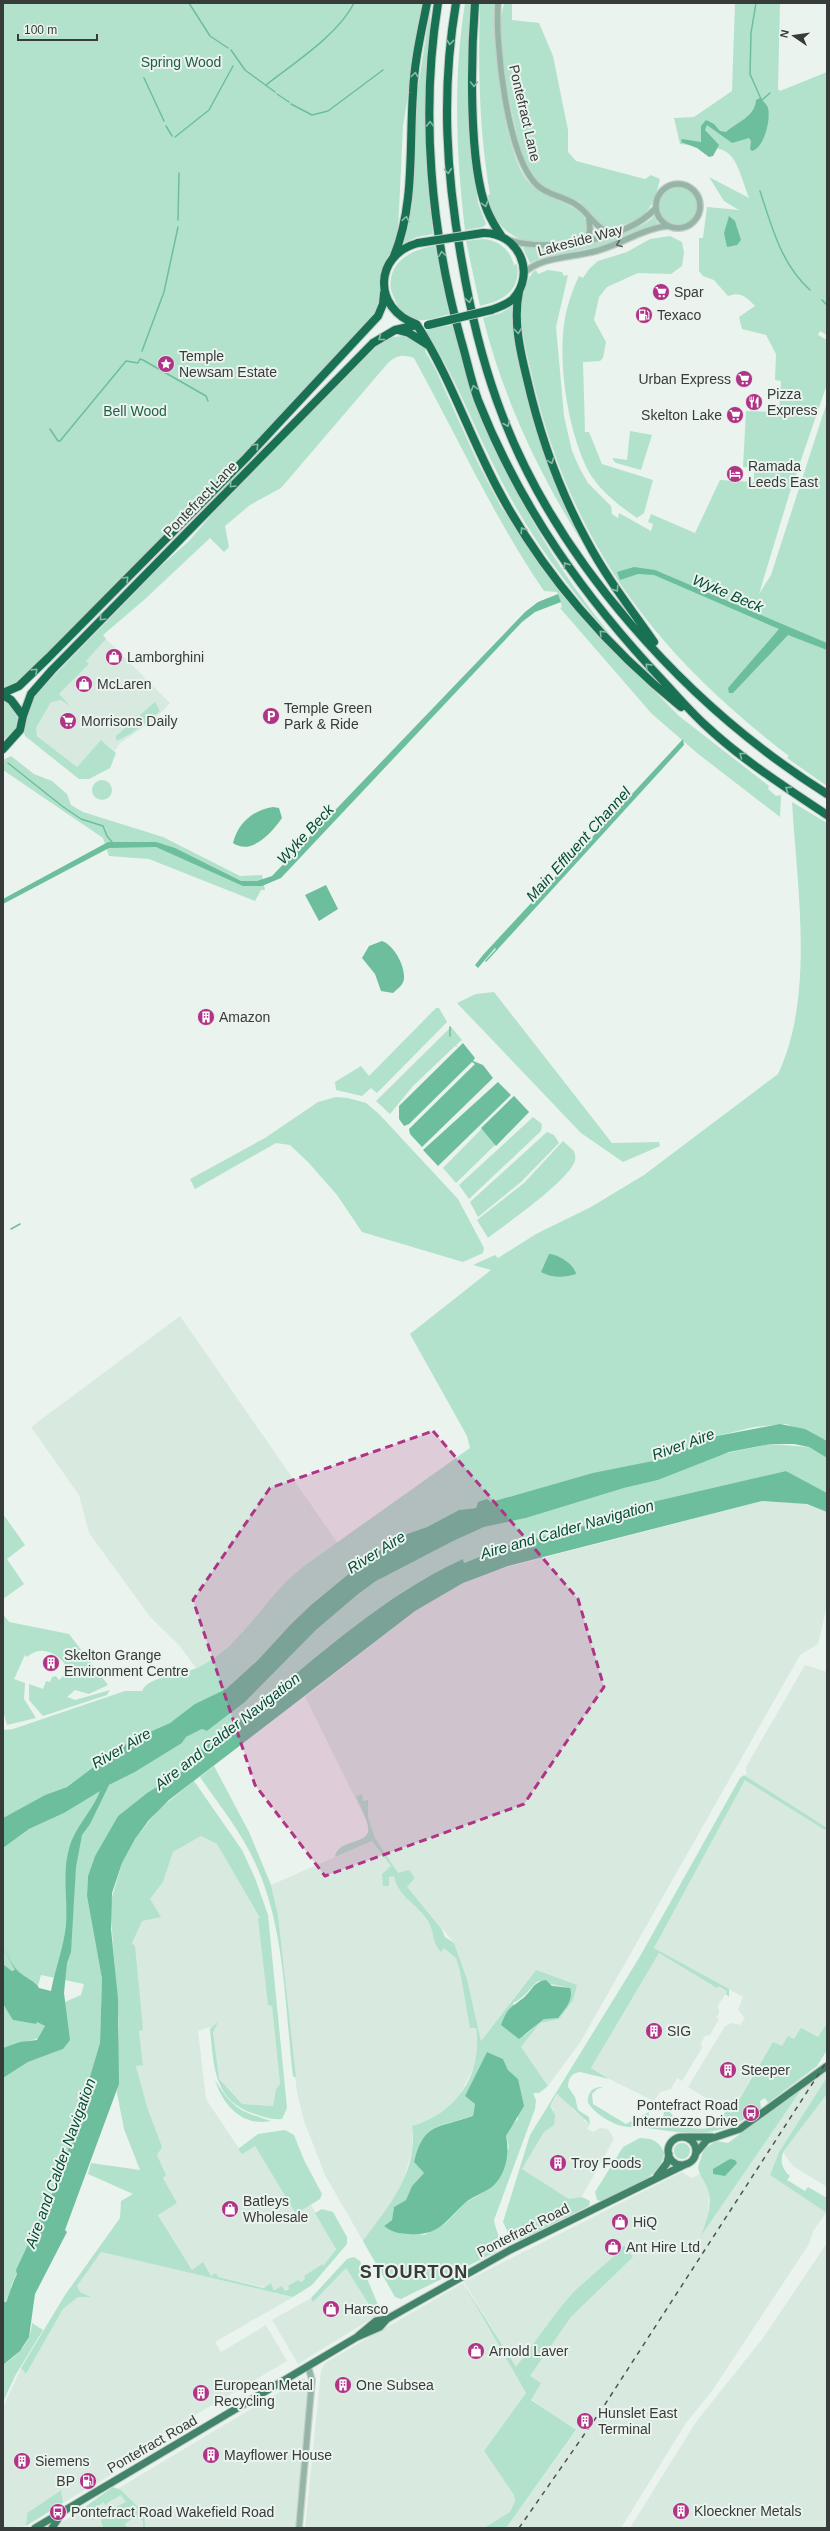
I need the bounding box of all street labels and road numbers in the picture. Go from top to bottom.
street label: Pontefract Lane [506,63,544,163]
street label: Lakeside Way [536,221,624,259]
street label: Pontefract Lane [160,458,240,540]
street label: Pontefract Road [474,2200,572,2260]
street label: Pontefract Road [104,2412,200,2476]

